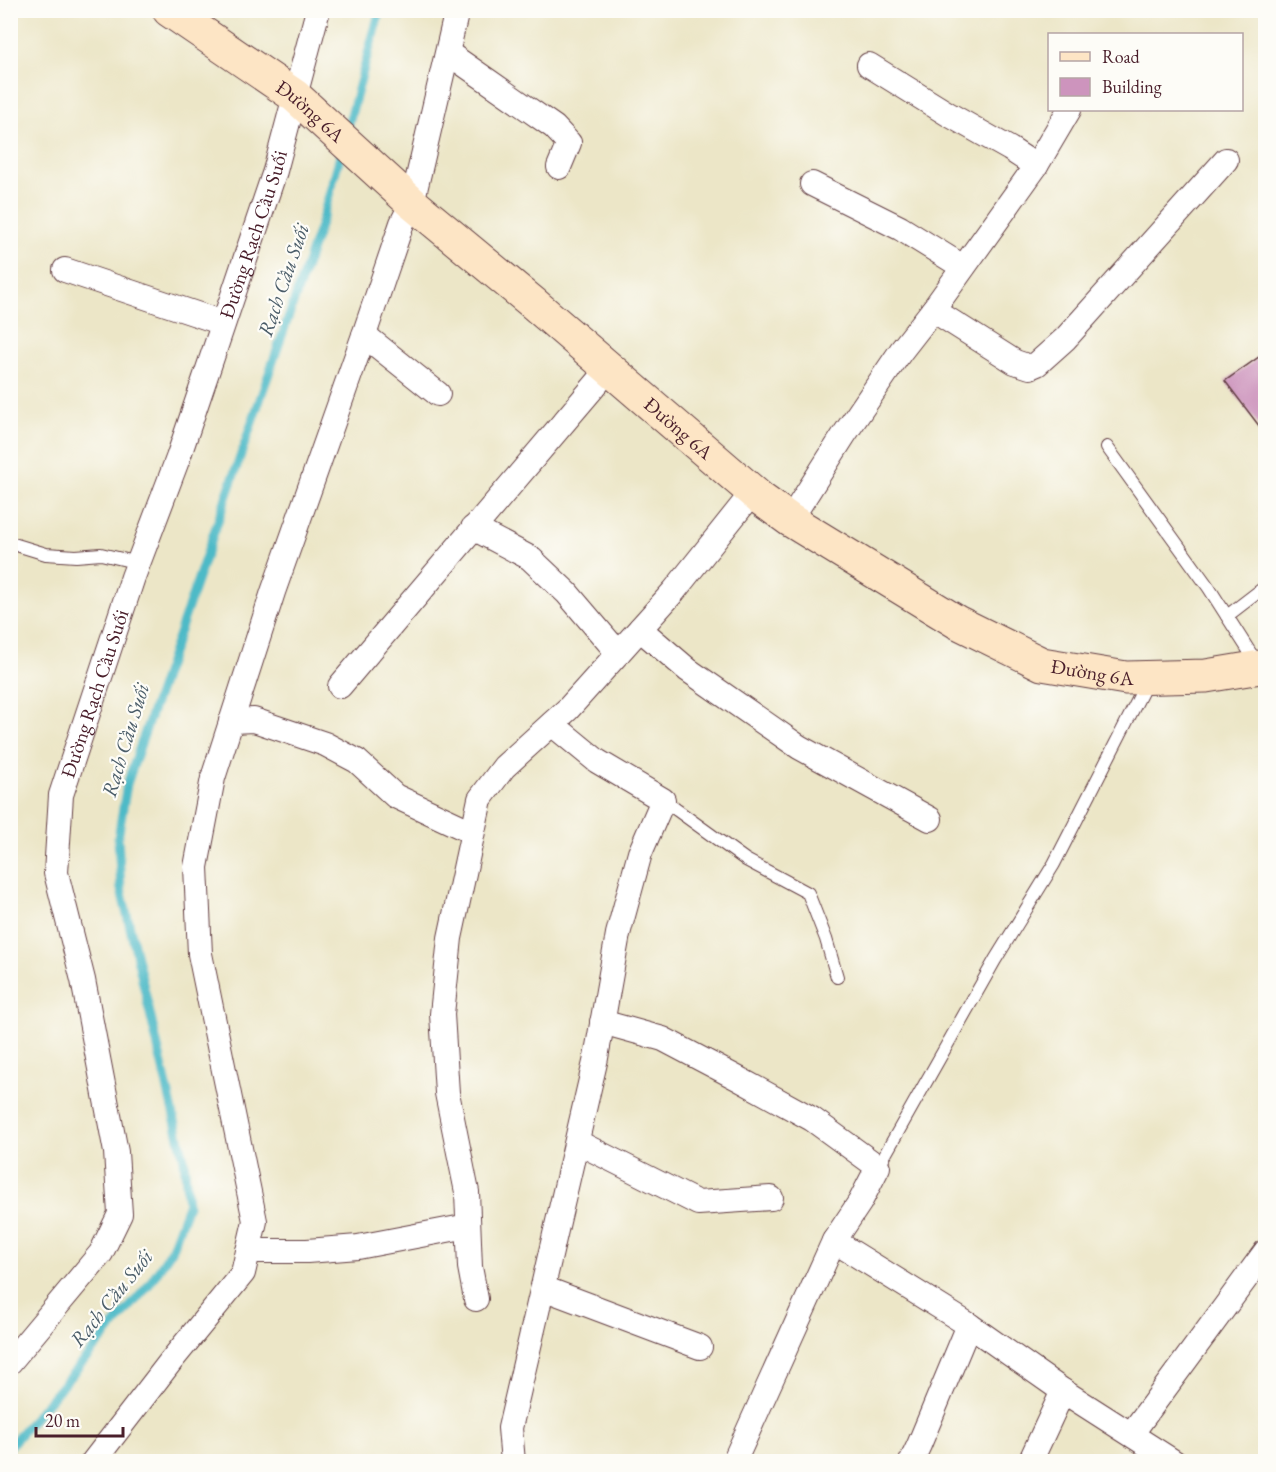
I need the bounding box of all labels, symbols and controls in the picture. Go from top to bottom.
legend [1048,33,1243,111]
text: Road [1102,45,1141,68]
street label: Đường 6A [271,74,350,148]
text: Building [1102,75,1162,98]
street label: Đường Rạch Cầu Suối [214,146,292,320]
water label: Rạch Cầu Suối [252,220,314,340]
street label: Đường 6A [639,391,719,465]
street label: Đường Rạch Cầu Suối [56,606,134,780]
street label: Đường 6A [1049,653,1134,691]
water label: Rạch Cầu Suối [96,680,154,800]
water label: Rạch Cầu Suối [64,1243,159,1352]
scale bar [36,1400,123,1438]
text: 20 m [45,1409,80,1432]

